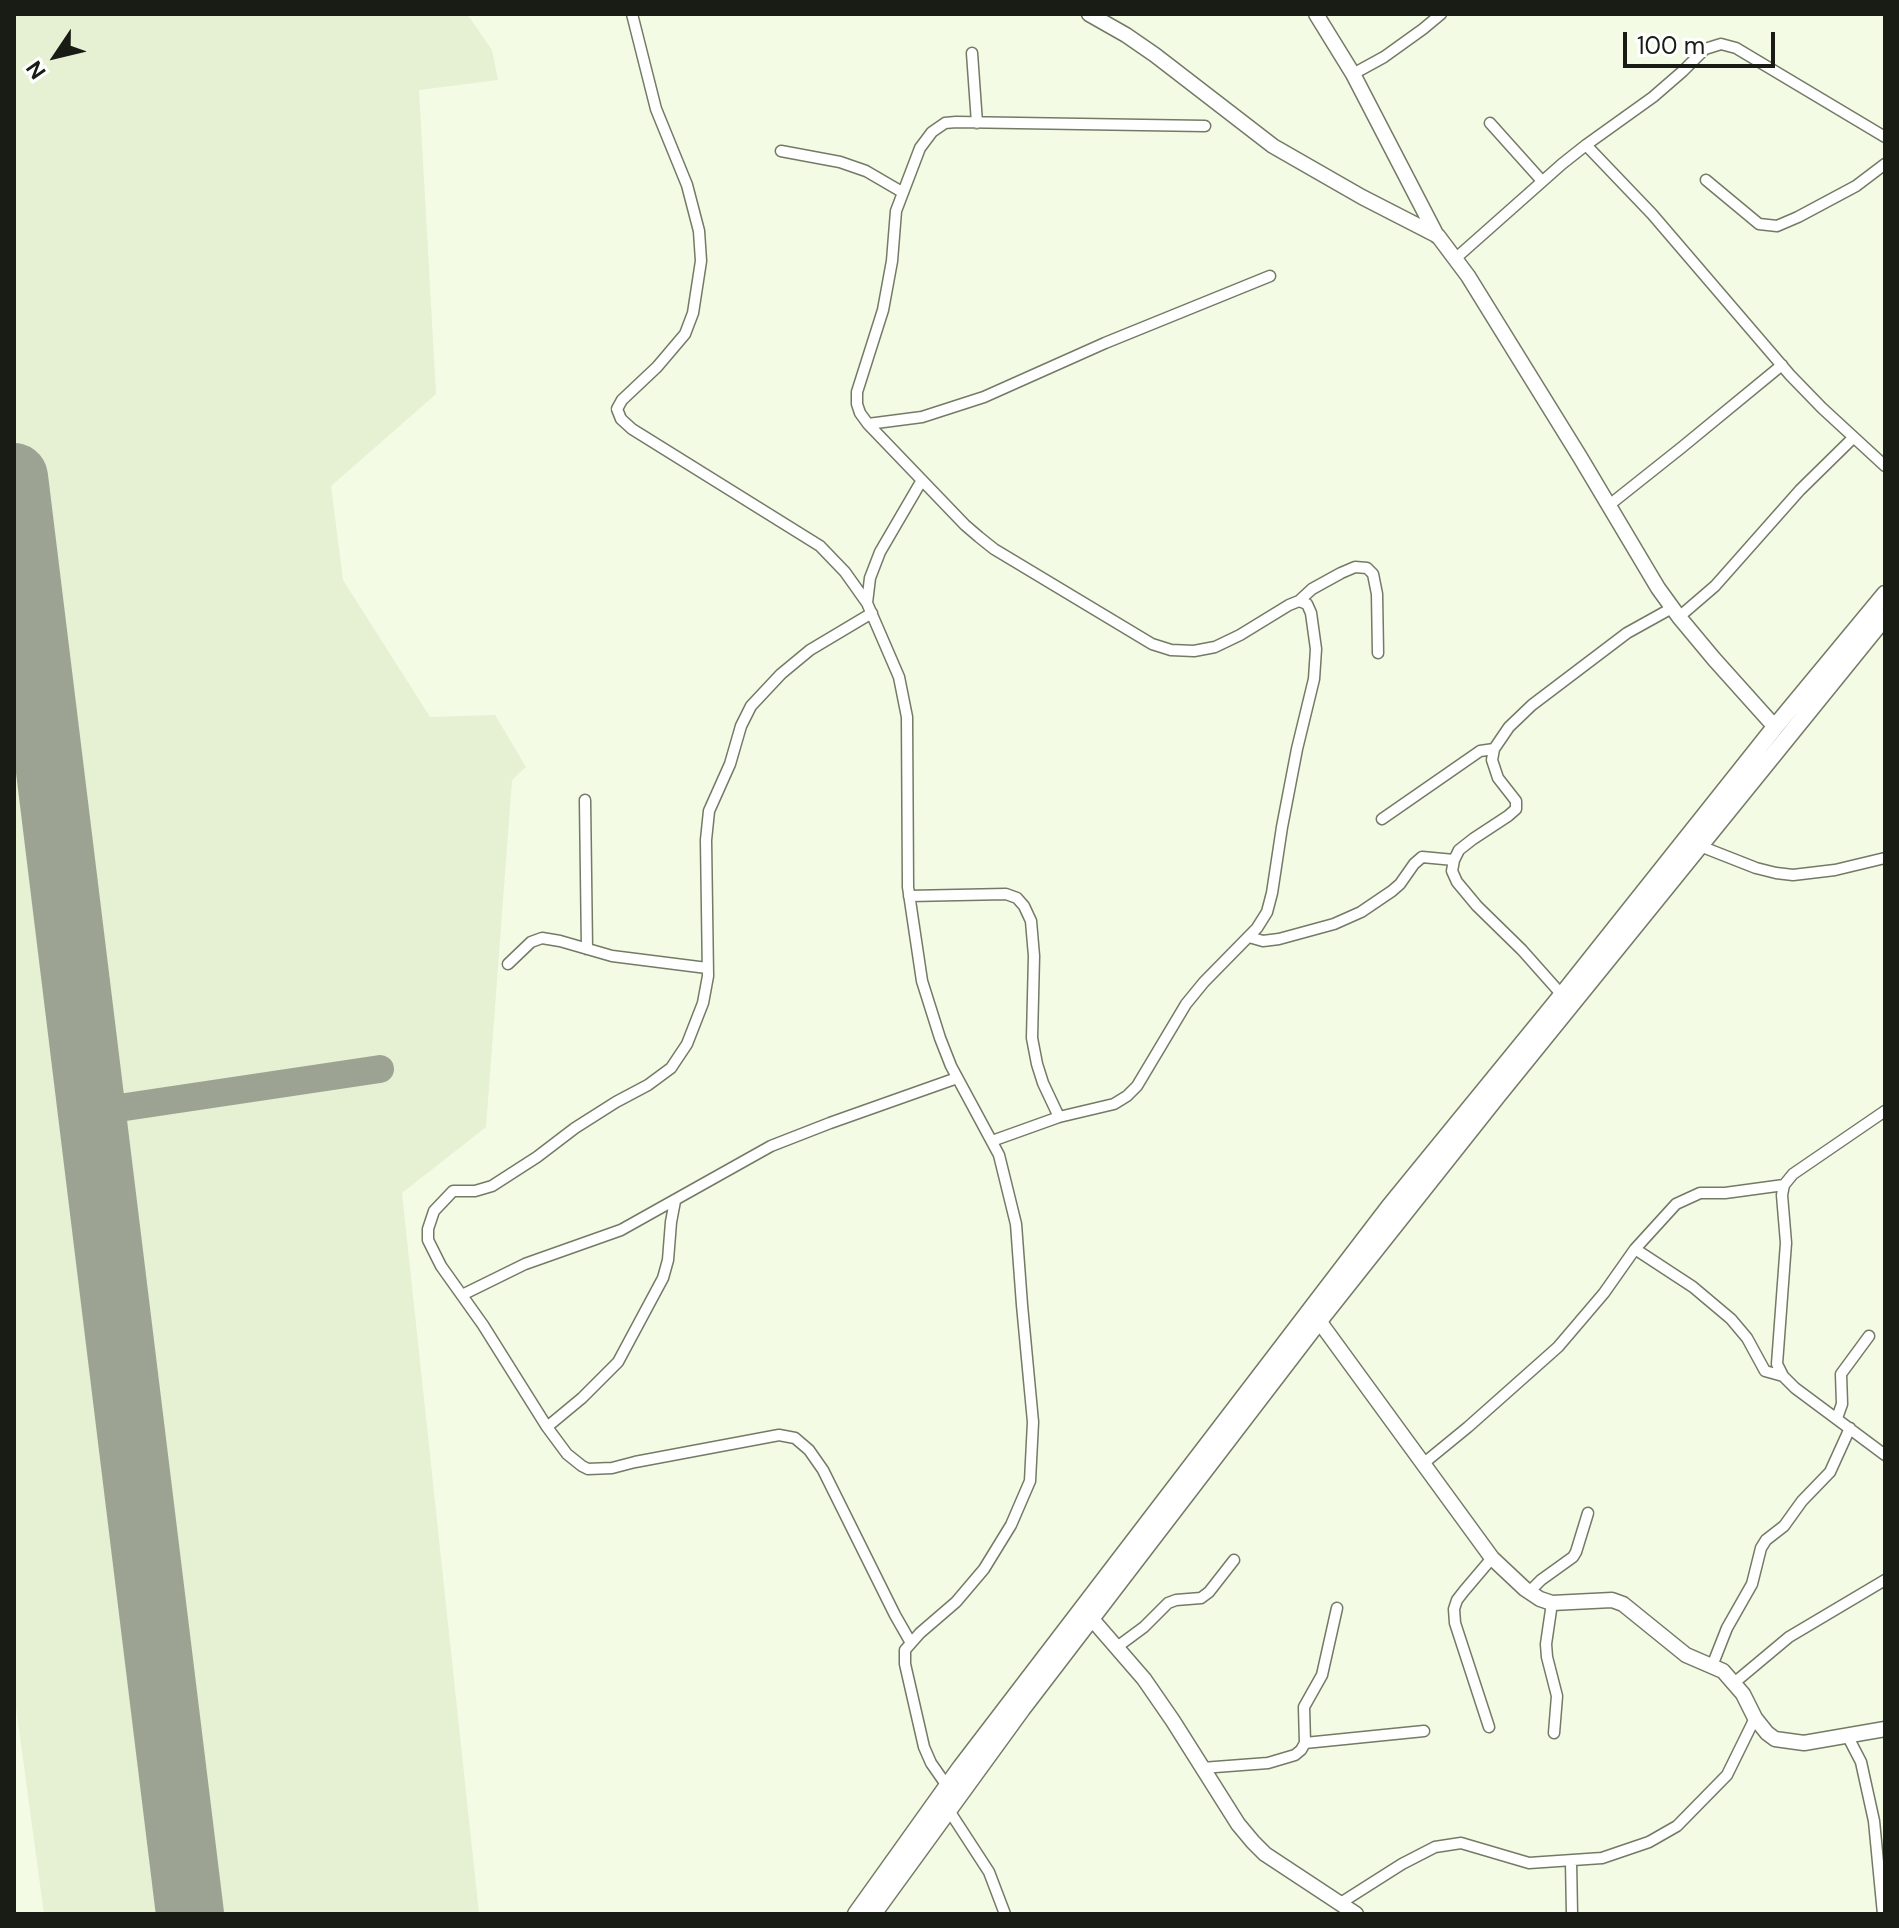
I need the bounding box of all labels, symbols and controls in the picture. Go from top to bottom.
north arrow [16,16,96,96]
scale bar [1627,16,1779,66]
text: 100 m [1637,30,1705,61]
text: N [19,55,52,85]

